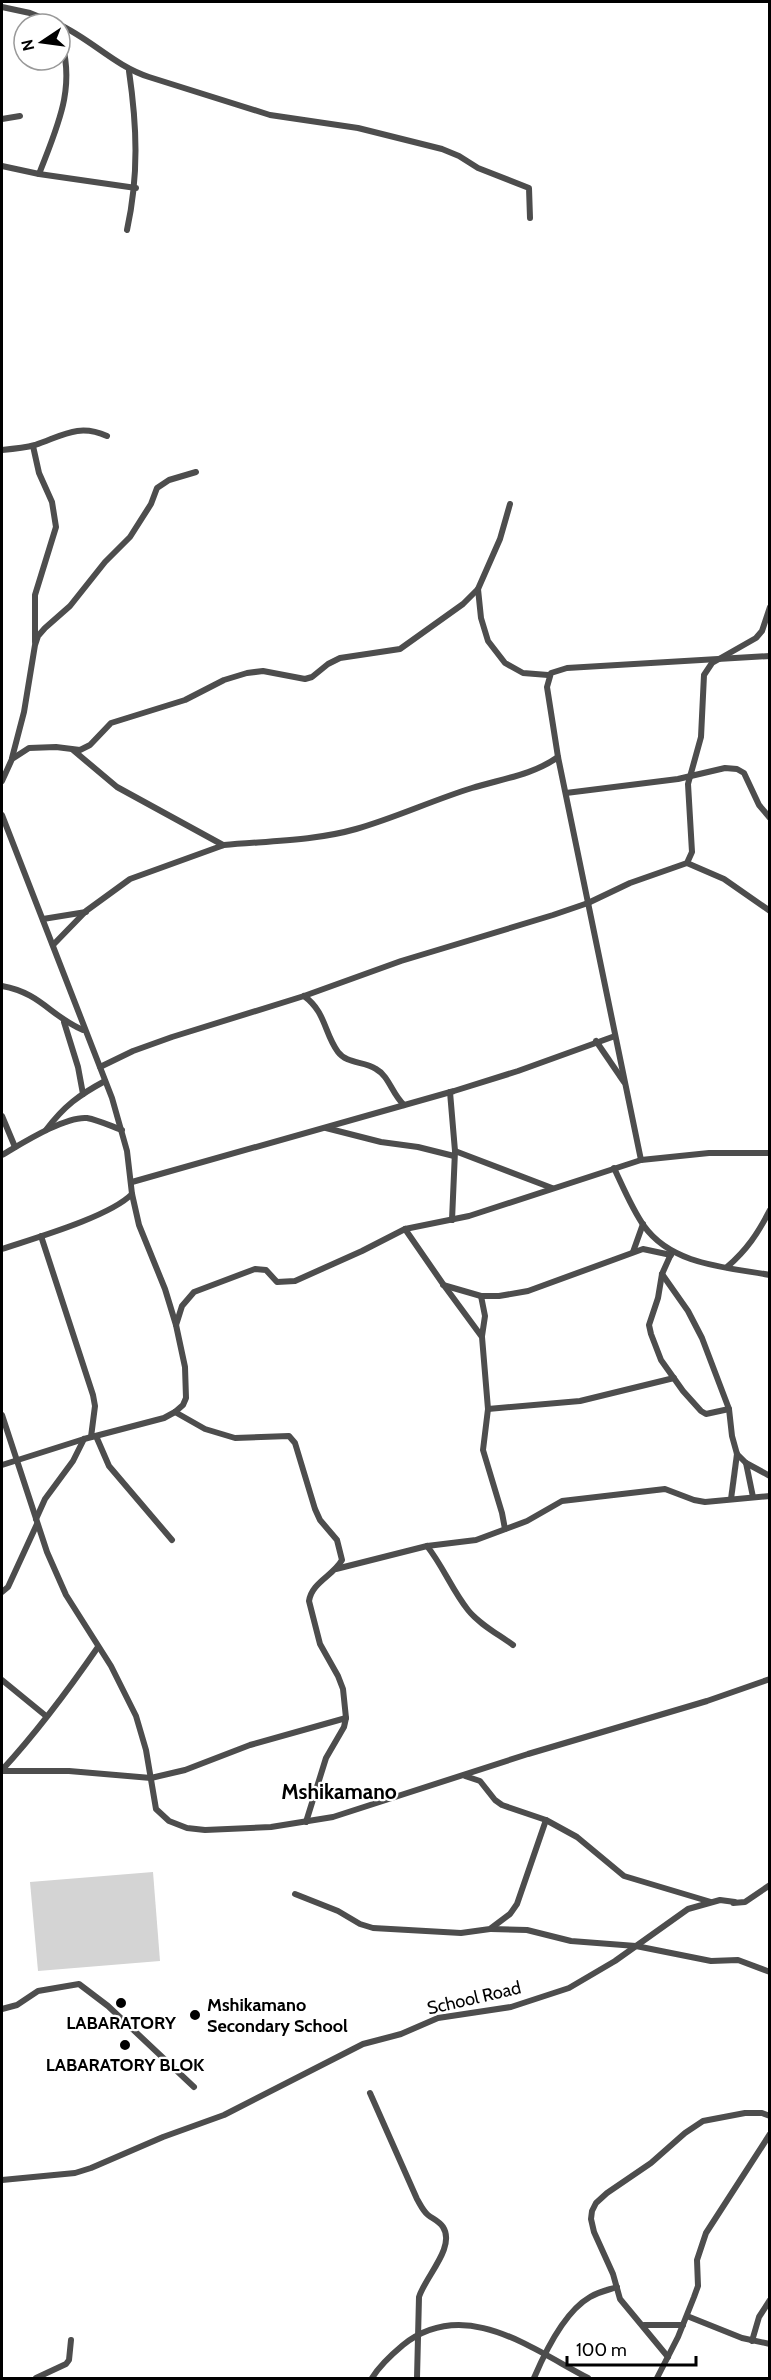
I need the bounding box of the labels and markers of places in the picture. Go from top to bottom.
place label: Mshikamano Secondary School [207,1994,348,2037]
marker: LABARATORY [114,1996,128,2010]
marker: Mshikamano Secondary School [188,2008,202,2022]
place label: LABARATORY [66,2012,177,2034]
marker: LABARATORY BLOK [118,2038,132,2052]
place label: LABARATORY BLOK [46,2054,205,2076]

